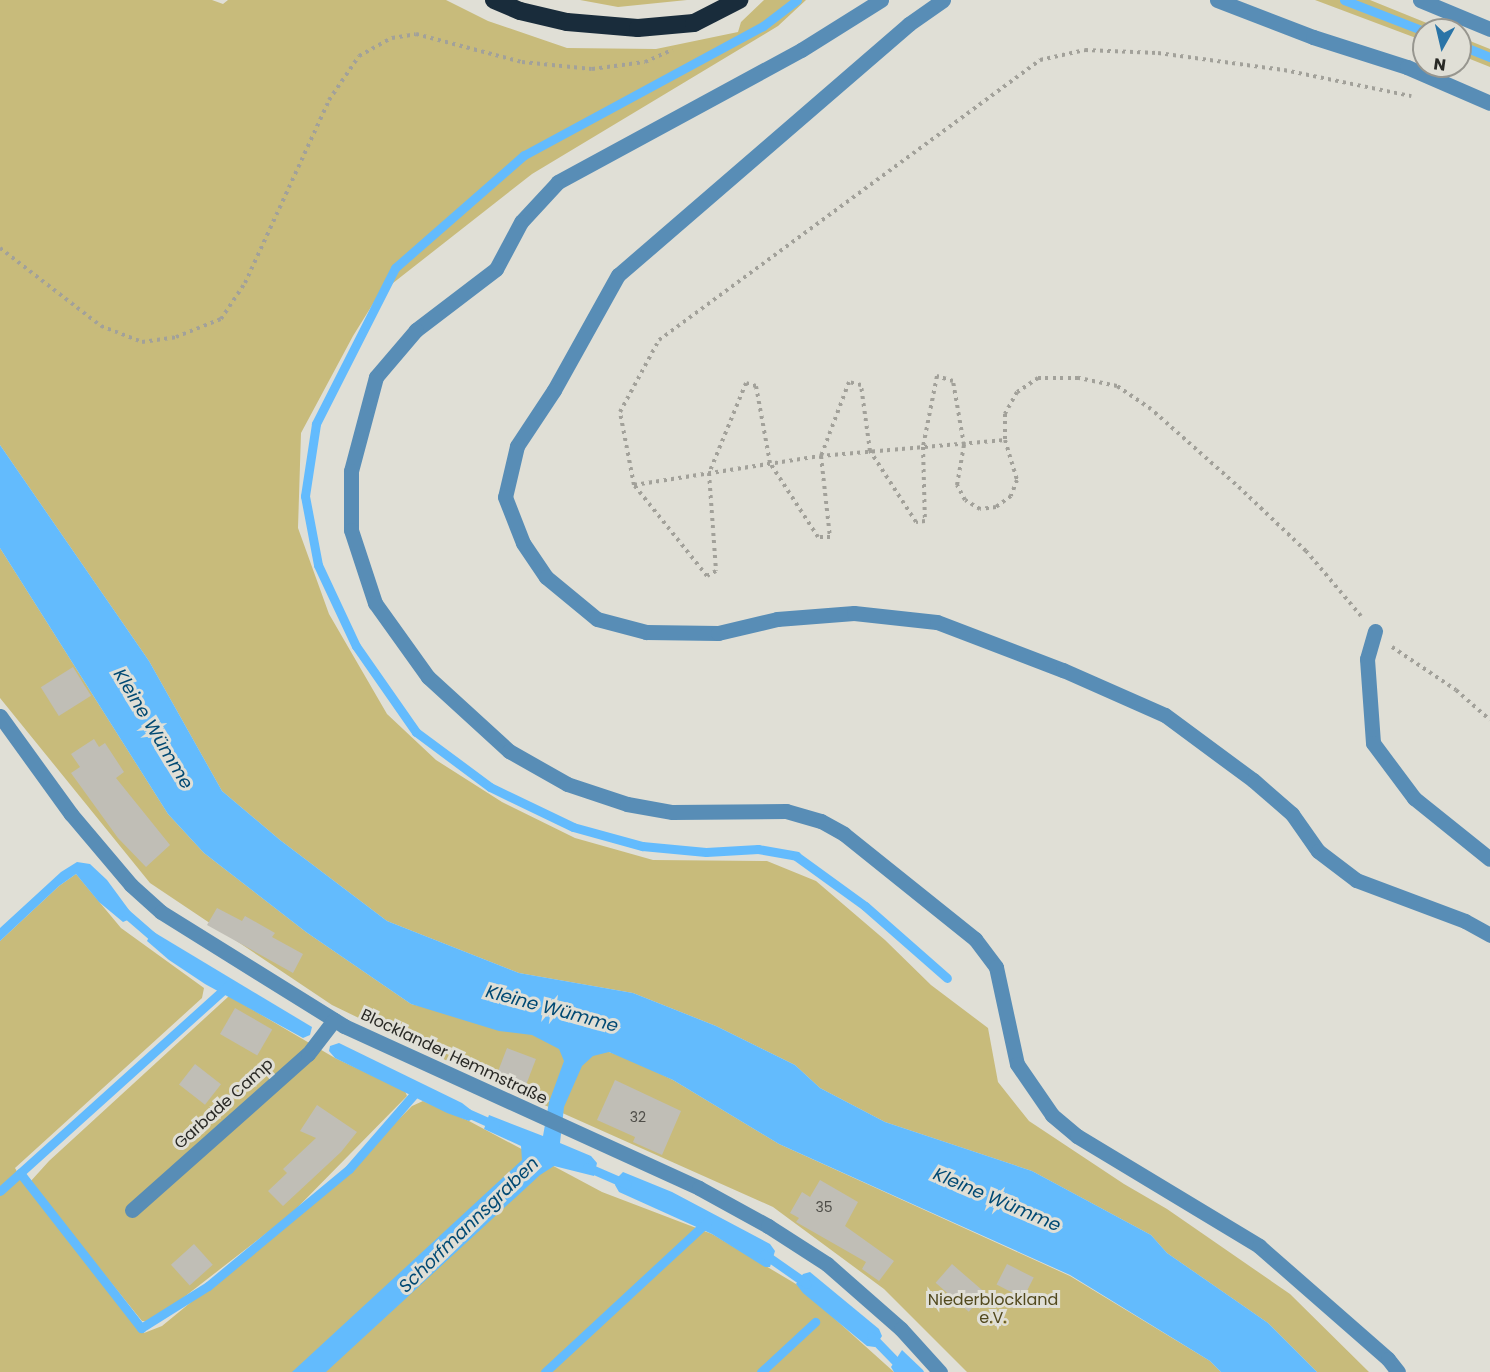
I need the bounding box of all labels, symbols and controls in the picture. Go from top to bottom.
north arrow [1412,18,1472,78]
text: N [1432,52,1447,77]
water label: Kleine Wümme [109,665,197,793]
water label: Kleine Wümme [483,981,621,1037]
street label: Blocklander Hemmstraße [358,1005,550,1109]
street label: Garbade Camp [171,1055,277,1153]
house number: 32 [630,1109,646,1125]
water label: Schorfmannsgraben [395,1153,543,1297]
water label: Kleine Wümme [930,1163,1064,1237]
house number: 35 [815,1199,833,1215]
park label: Niederblockland e.V. [928,1290,1058,1328]

